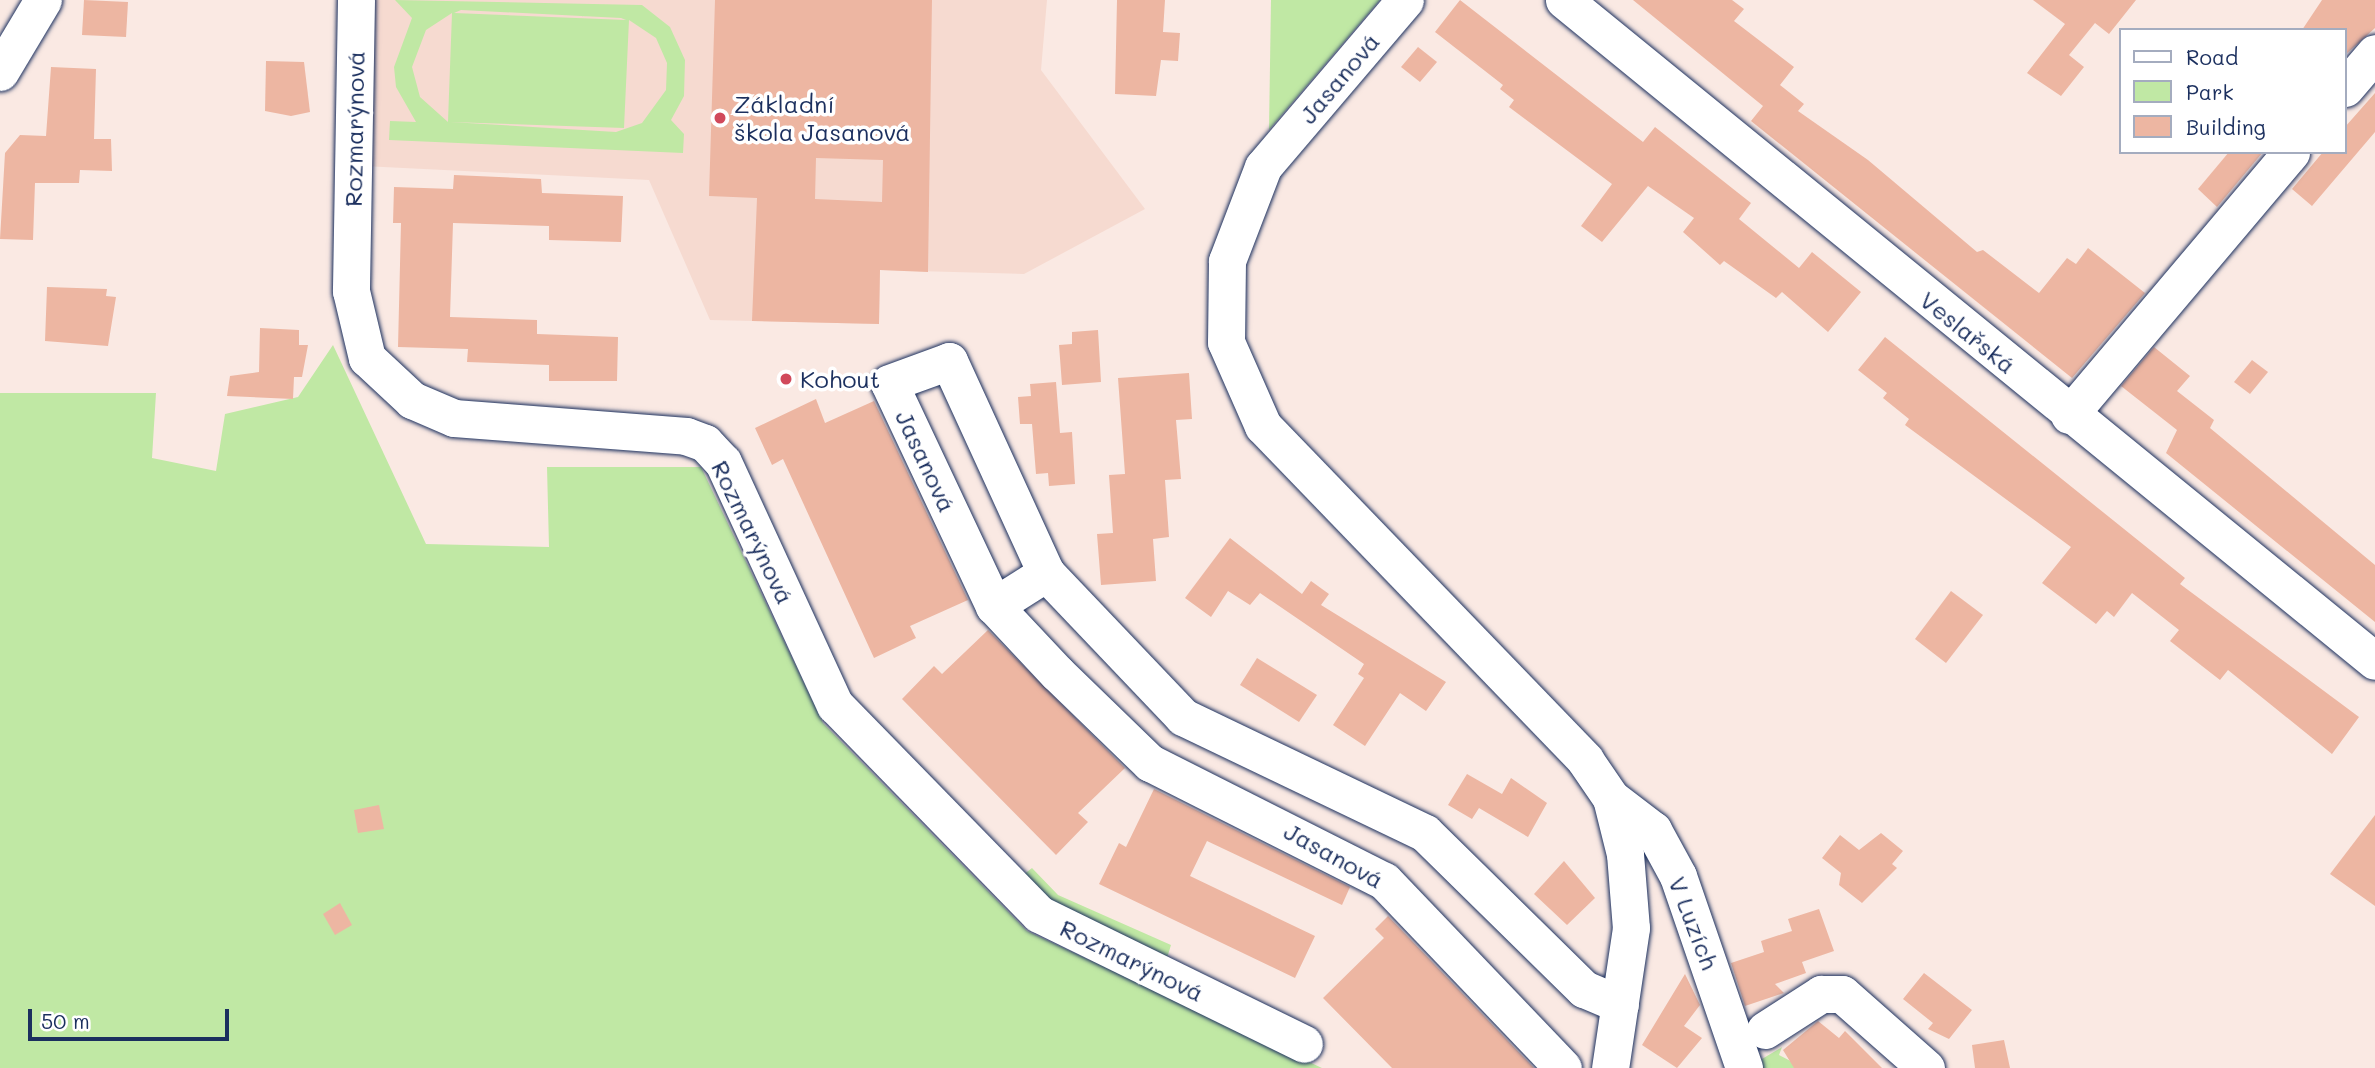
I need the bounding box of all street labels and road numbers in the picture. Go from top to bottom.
street label: Jasanová [1293,27,1385,129]
street label: Rozmarýnová [338,51,370,207]
street label: Veslařská [1915,285,2021,379]
street label: Jasanová [890,406,962,516]
street label: Rozmarýnová [706,456,800,608]
street label: Jasanová [1279,816,1389,894]
street label: V Luzích [1663,872,1725,974]
street label: Rozmarýnová [1056,913,1208,1007]

